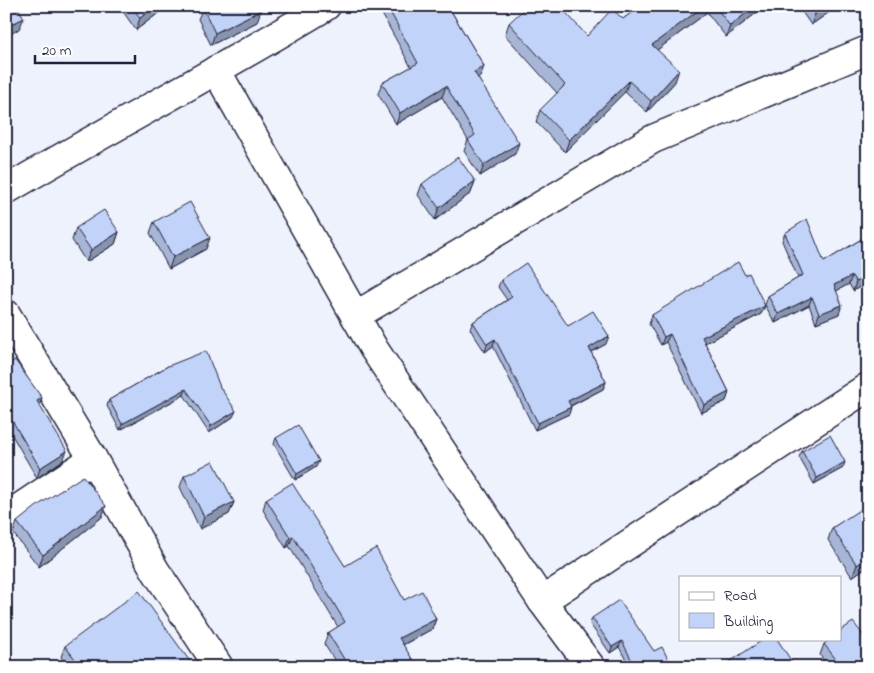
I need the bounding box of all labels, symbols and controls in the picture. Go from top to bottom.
scale bar [35,32,135,64]
text: 20 m [42,40,72,62]
legend [679,576,842,640]
text: Road [724,585,757,607]
text: Building [723,611,773,634]

